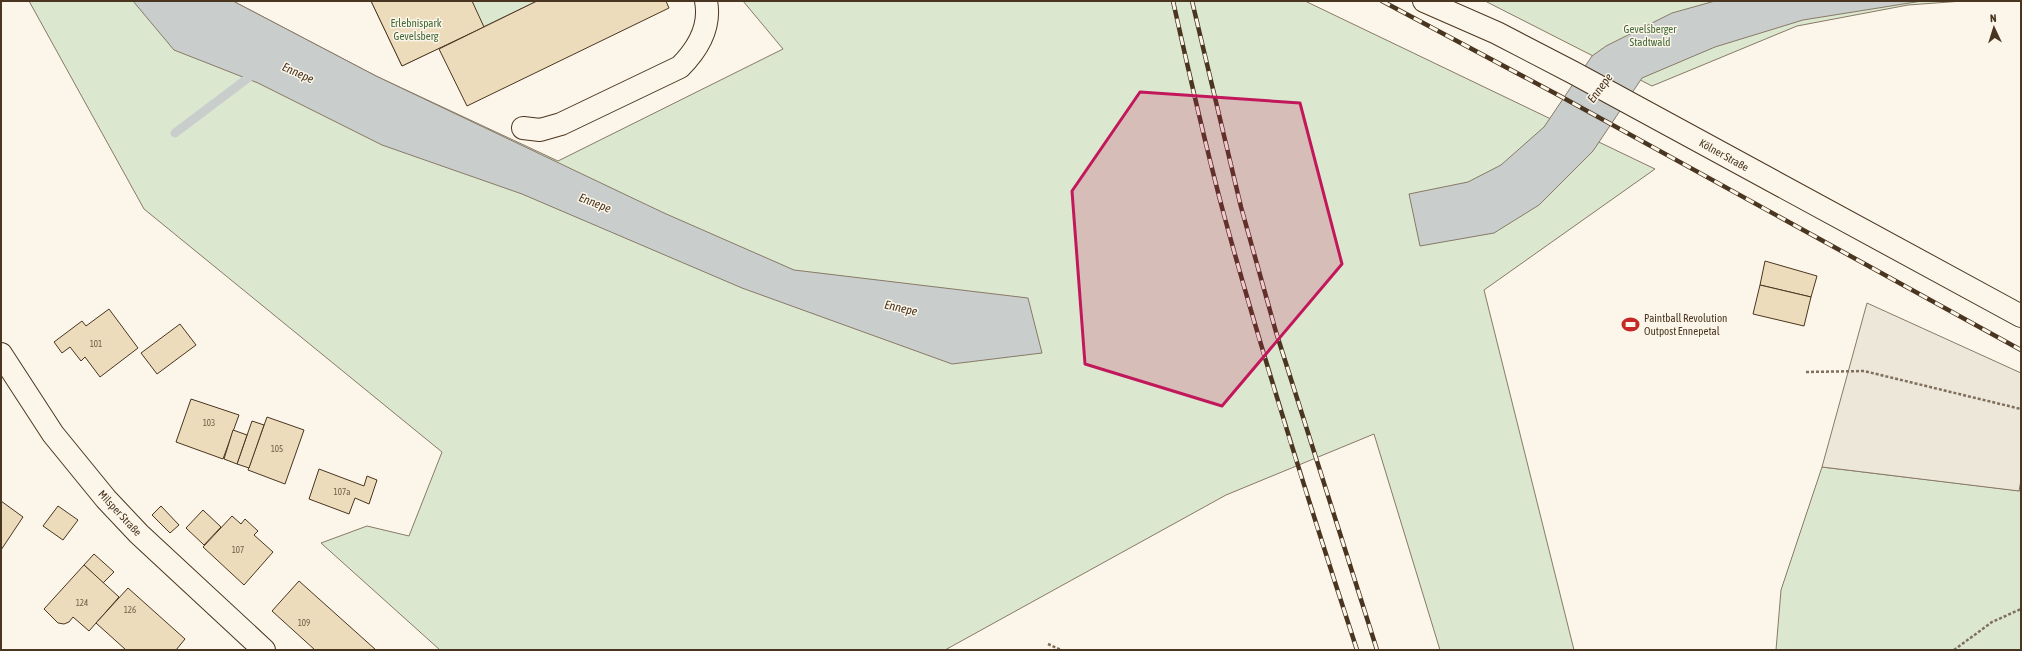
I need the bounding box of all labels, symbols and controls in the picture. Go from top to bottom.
north arrow [1974,8,2014,48]
text: N [1990,12,1997,24]
park label: Erlebnispark Gevelsberg [390,17,442,42]
park label: Gevelsberger Stadtwald [1624,23,1677,48]
water label: Ennepe [280,60,317,86]
water label: Ennepe [1584,70,1616,106]
street label: Kölner Straße [1697,137,1751,173]
water label: Ennepe [577,190,614,216]
water label: Ennepe [883,297,919,319]
place label: Paintball Revolution Outpost Ennepetal [1644,312,1727,337]
sports icon: Paintball Revolution Outpost Ennepetal [1621,314,1641,334]
house number: 101 [90,339,102,349]
house number: 103 [203,418,215,428]
house number: 105 [271,444,283,454]
house number: 107a [334,487,350,497]
street label: Milsper Straße [96,488,144,538]
house number: 107 [232,545,244,555]
house number: 124 [76,598,88,608]
house number: 126 [124,605,136,615]
house number: 109 [298,618,310,628]

